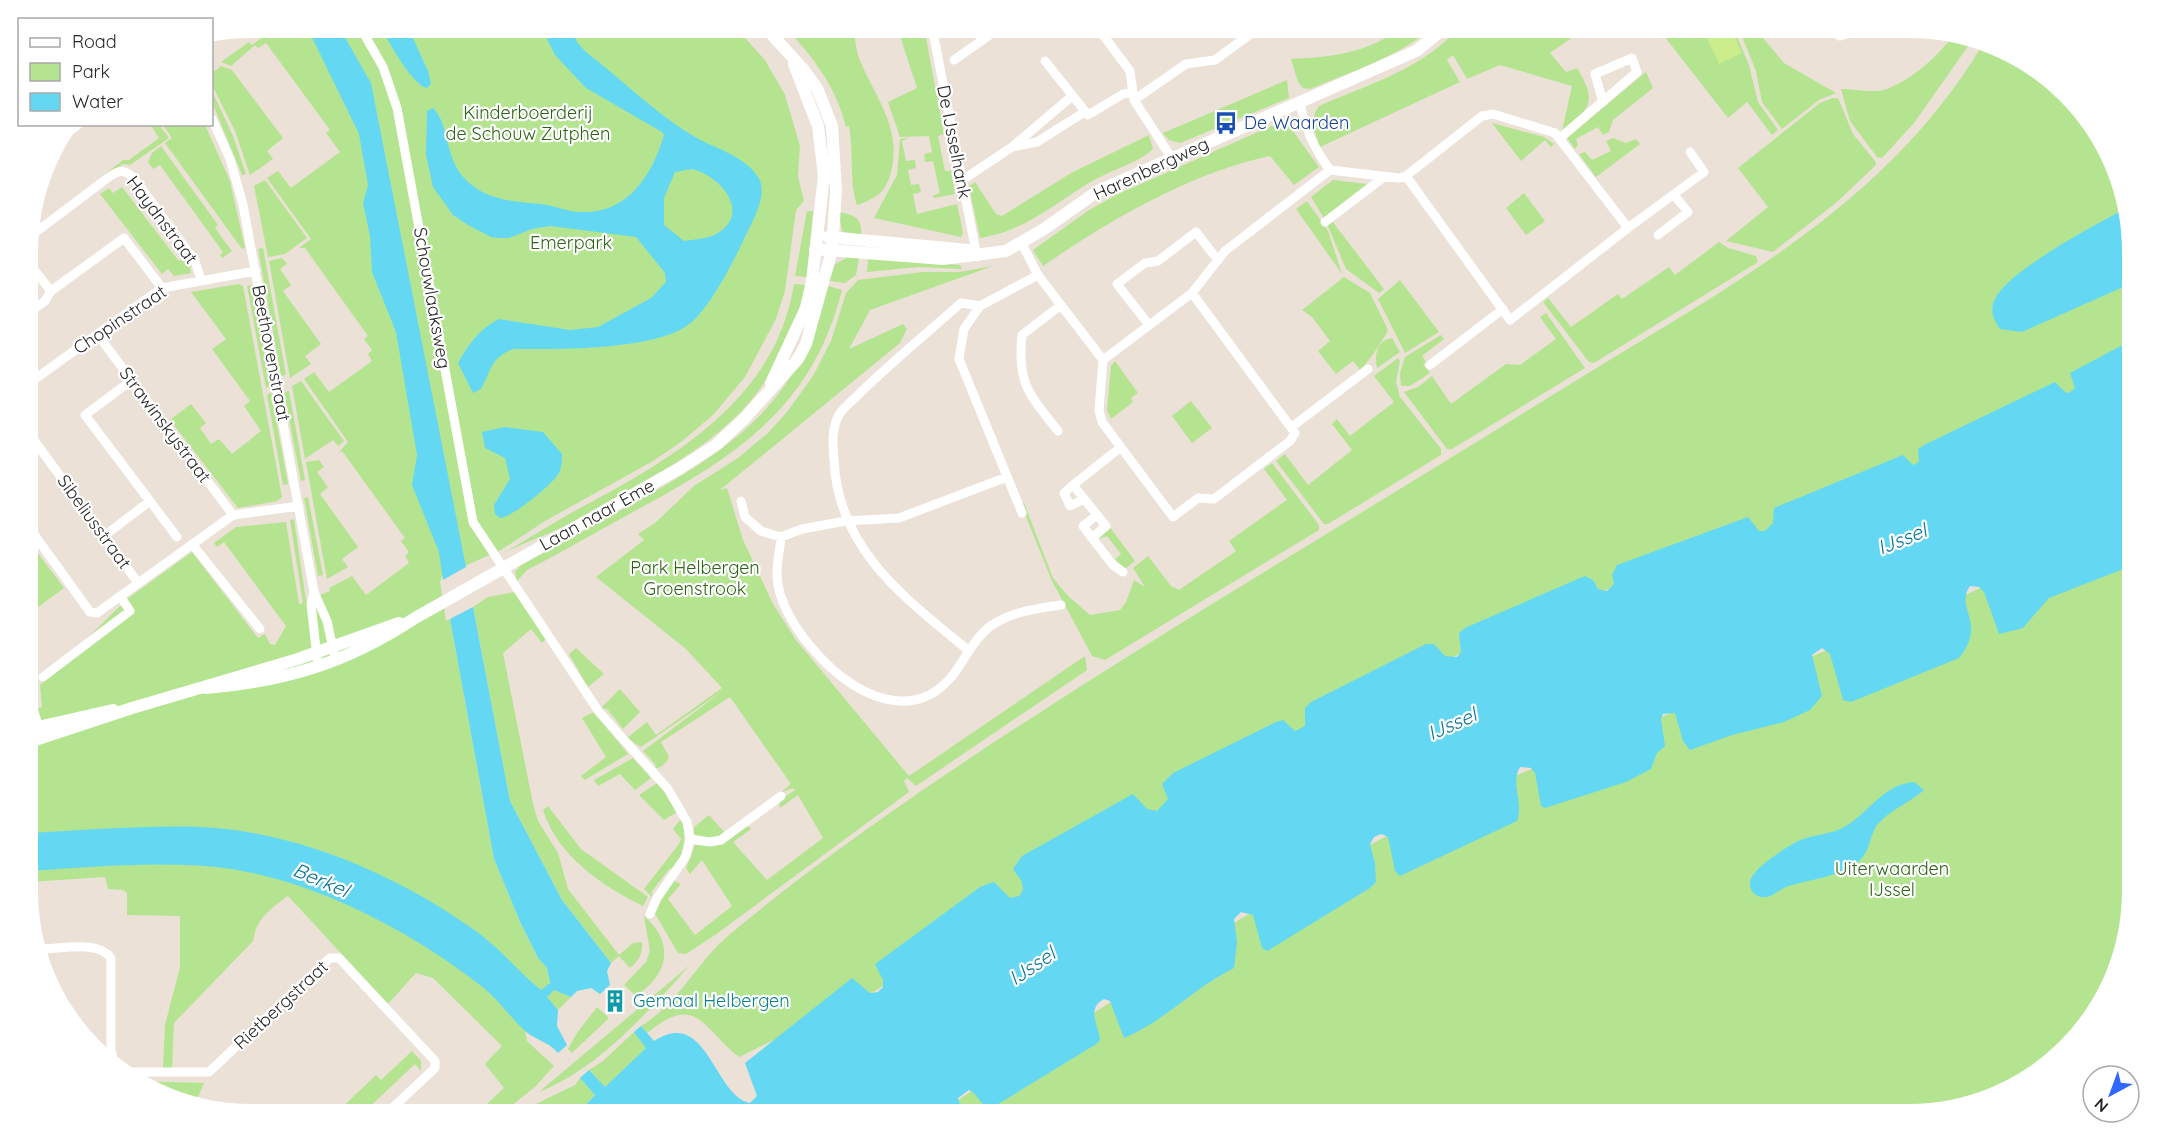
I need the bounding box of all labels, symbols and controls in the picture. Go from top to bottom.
legend [18,18,213,126]
text: Road [72,30,117,53]
text: Park [72,60,110,83]
street label: De IJsselhank [932,83,977,201]
text: Water [72,90,123,113]
park label: Kinderboerderij de Schouw Zutphen [446,101,610,145]
bus stop icon: De Waarden [1213,110,1239,136]
place label: De Waarden [1244,111,1349,134]
street label: Harenbergweg [1089,132,1212,205]
street label: Haydnstraat [122,171,203,268]
street label: Schouwlaaksweg [409,225,456,370]
park label: Emerpark [530,231,612,254]
street label: Chopinstraat [69,280,171,359]
street label: Beethovenstraat [247,283,296,423]
street label: Strawinskystraat [114,362,216,487]
street label: Sibeliusstraat [52,470,136,573]
street label: Laan naar Eme [535,473,658,556]
water label: IJssel [1873,516,1932,560]
park label: Park Helbergen Groenstrook [630,556,760,600]
water label: IJssel [1423,701,1482,745]
water label: Berkel [290,857,355,903]
park label: Uiterwaarden IJssel [1835,857,1949,901]
water label: IJssel [1004,940,1062,990]
street label: Rietbergstraat [229,955,333,1054]
building icon: Gemaal Helbergen [602,988,628,1014]
place label: Gemaal Helbergen [633,989,790,1012]
north arrow [2081,1064,2141,1124]
text: N [2090,1094,2112,1117]

